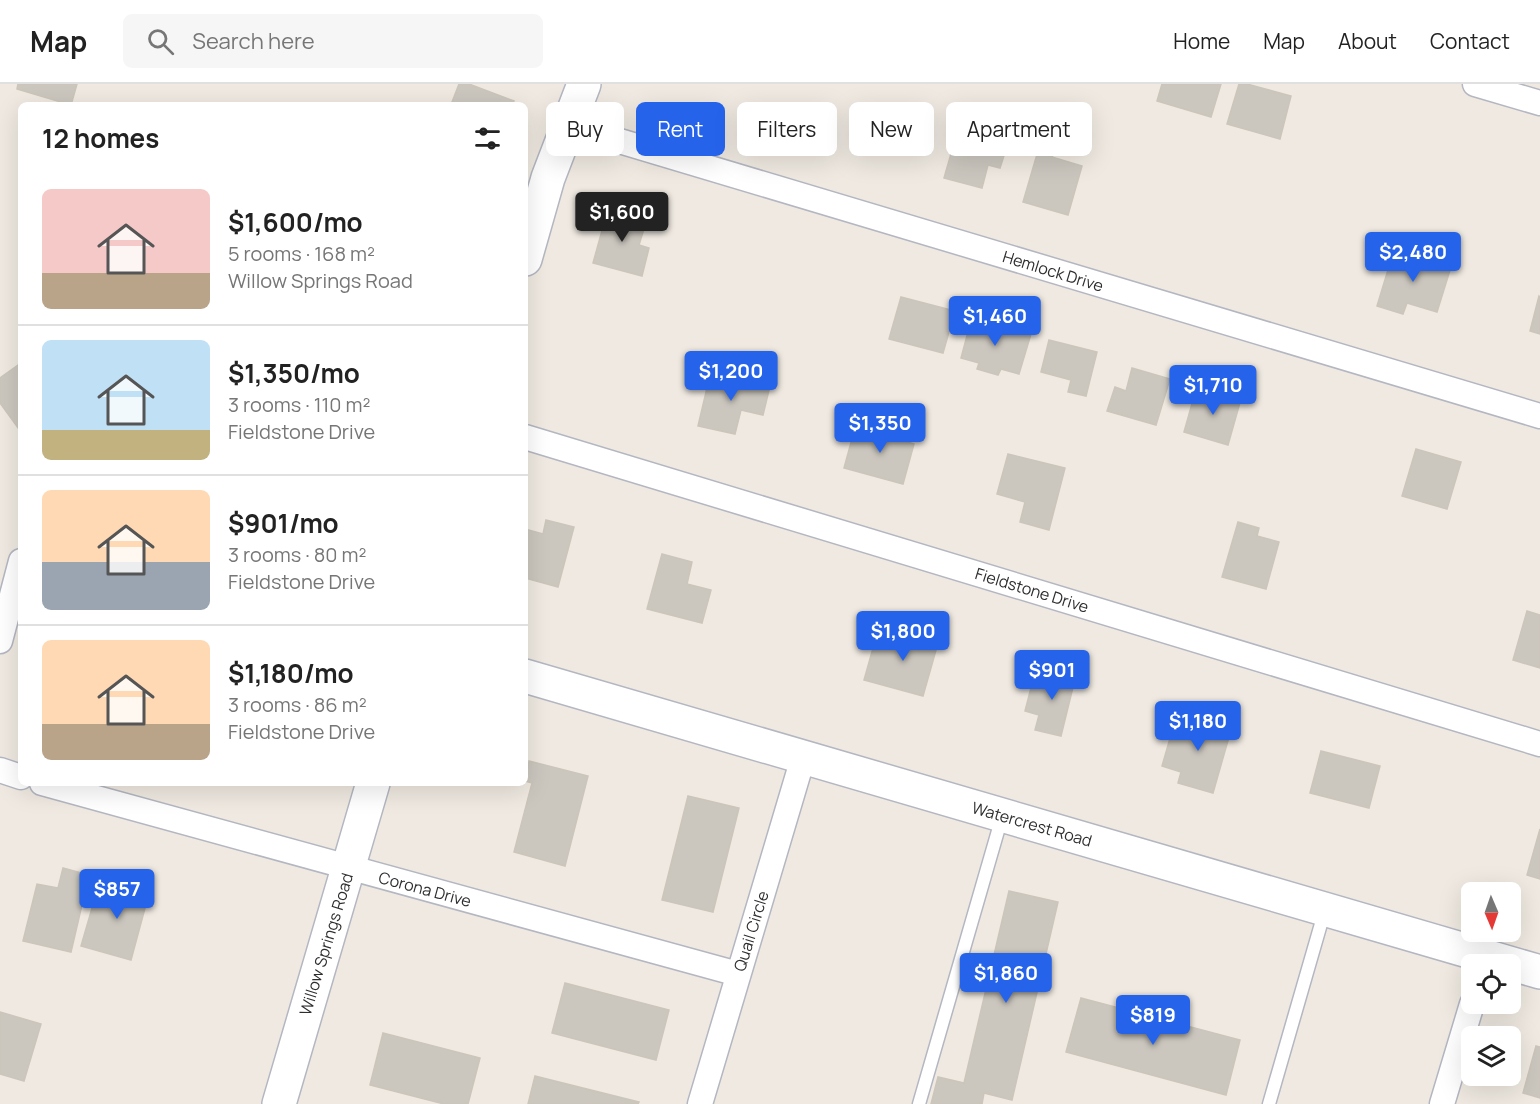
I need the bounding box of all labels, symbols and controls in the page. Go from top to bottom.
search box [123,14,543,68]
text: Map [30,22,87,60]
icon: search [144,25,177,58]
text: Search here [192,26,315,56]
text: Home [1173,27,1230,55]
text: Map [1263,27,1305,55]
text: About [1338,27,1397,55]
text: Contact [1430,27,1510,55]
chip: Buy [546,102,624,156]
chip: Rent [636,102,725,156]
chip: Filters [737,102,837,156]
chip: New [849,102,934,156]
chip: Apartment [946,102,1092,156]
text: 12 homes [42,120,159,156]
icon: filters [471,122,504,155]
pin: $1,600 [573,192,671,243]
text: $1,600 [589,198,655,225]
text: $1,600/mo [228,204,363,240]
icon: home [90,213,162,285]
pin: $2,480 [1364,232,1462,283]
text: $2,480 [1379,238,1447,265]
text: 5 rooms · 168 m² [228,240,375,267]
street label: Hemlock Drive [1000,245,1106,297]
text: Willow Springs Road [228,267,413,294]
pin: $1,460 [946,296,1044,347]
text: $1,460 [963,302,1027,329]
pin: $1,200 [682,351,780,402]
text: $1,350/mo [228,355,360,391]
text: $1,200 [699,357,763,384]
icon: home [90,364,162,436]
pin: $1,710 [1164,365,1262,416]
text: $1,710 [1183,371,1243,398]
text: 3 rooms · 110 m² [228,391,370,418]
pin: $1,350 [831,403,929,454]
text: $1,350 [848,409,912,436]
text: Fieldstone Drive [228,418,375,445]
text: $901/mo [228,505,339,541]
icon: home [90,514,162,586]
text: 3 rooms · 80 m² [228,541,367,568]
street label: Fieldstone Drive [972,562,1092,618]
text: Fieldstone Drive [228,568,375,595]
pin: $1,800 [854,611,952,662]
text: $1,800 [870,617,936,644]
pin: $901 [1016,650,1088,701]
text: $1,180/mo [228,655,354,691]
text: $901 [1029,656,1075,683]
icon: home [90,664,162,736]
text: 3 rooms · 86 m² [228,691,367,718]
pin: $1,180 [1149,701,1247,752]
text: $1,180 [1169,707,1227,734]
text: Fieldstone Drive [228,718,375,745]
street label: Watercrest Road [969,796,1095,852]
street label: Corona Drive [376,866,474,912]
pin: $857 [81,869,153,920]
street label: Willow Springs Road [294,870,358,1018]
text: $857 [93,875,141,902]
north arrow [1461,882,1521,942]
map controls [1461,882,1521,1086]
street label: Quail Circle [728,888,774,974]
pin: $1,860 [957,953,1055,1004]
button: locate [1461,954,1521,1014]
text: $1,860 [974,959,1038,986]
pin: $819 [1117,995,1189,1046]
text: $819 [1130,1001,1176,1028]
button: layers [1461,1026,1521,1086]

